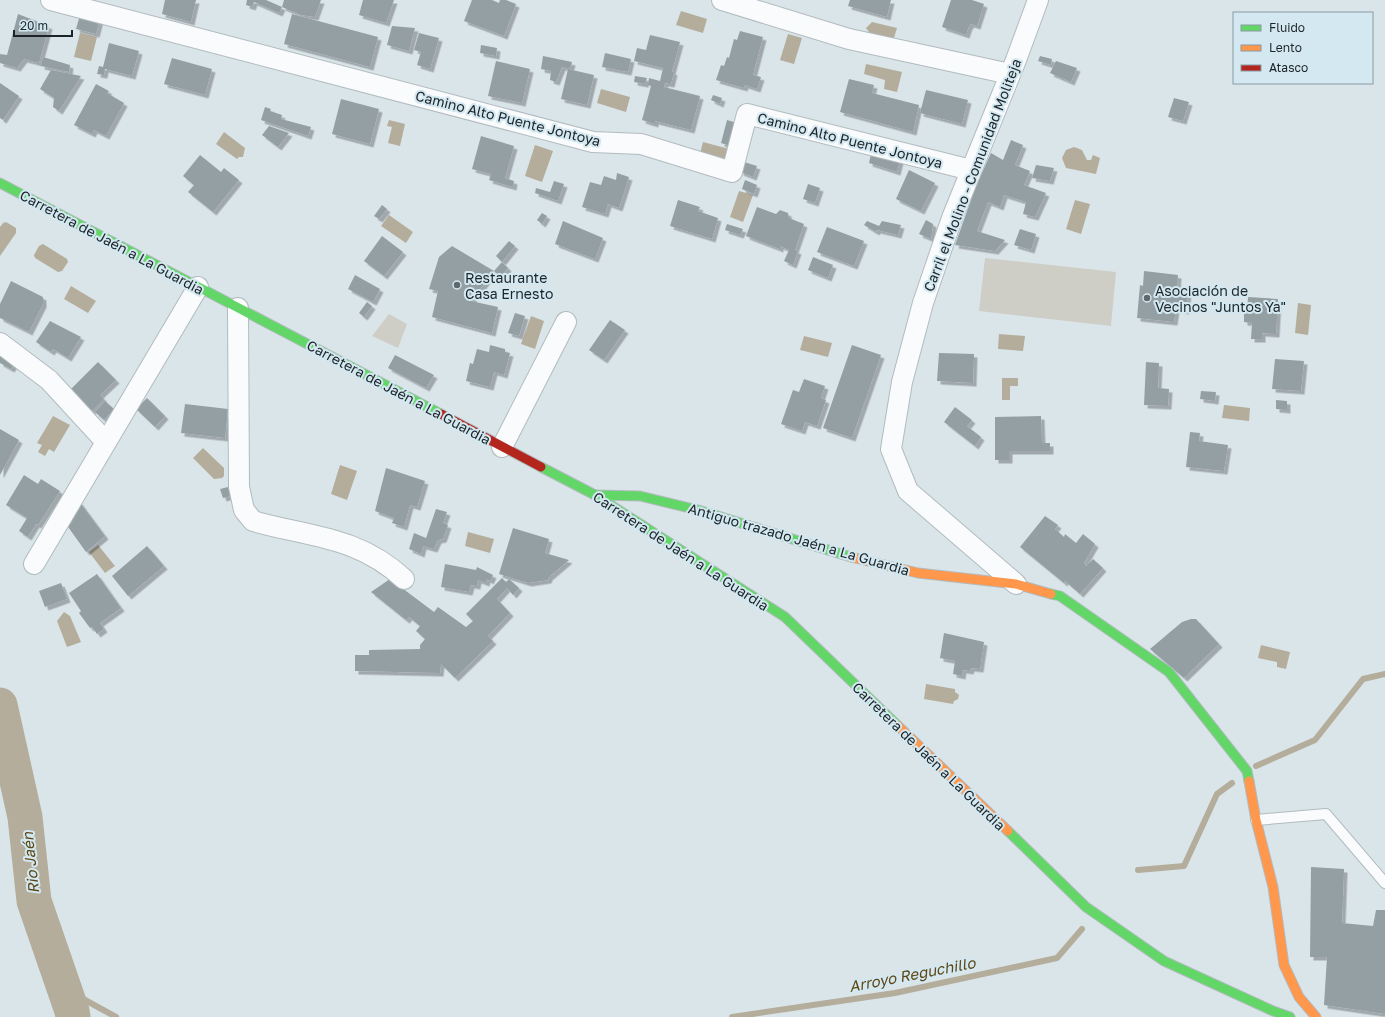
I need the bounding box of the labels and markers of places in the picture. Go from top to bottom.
place label: Restaurante Casa Ernesto [465,269,553,302]
marker: Restaurante Casa Ernesto [452,280,462,290]
place label: Asociación de Vecinos "Juntos Ya" [1155,282,1286,315]
marker: Asociación de Vecinos "Juntos Ya" [1142,293,1152,303]

